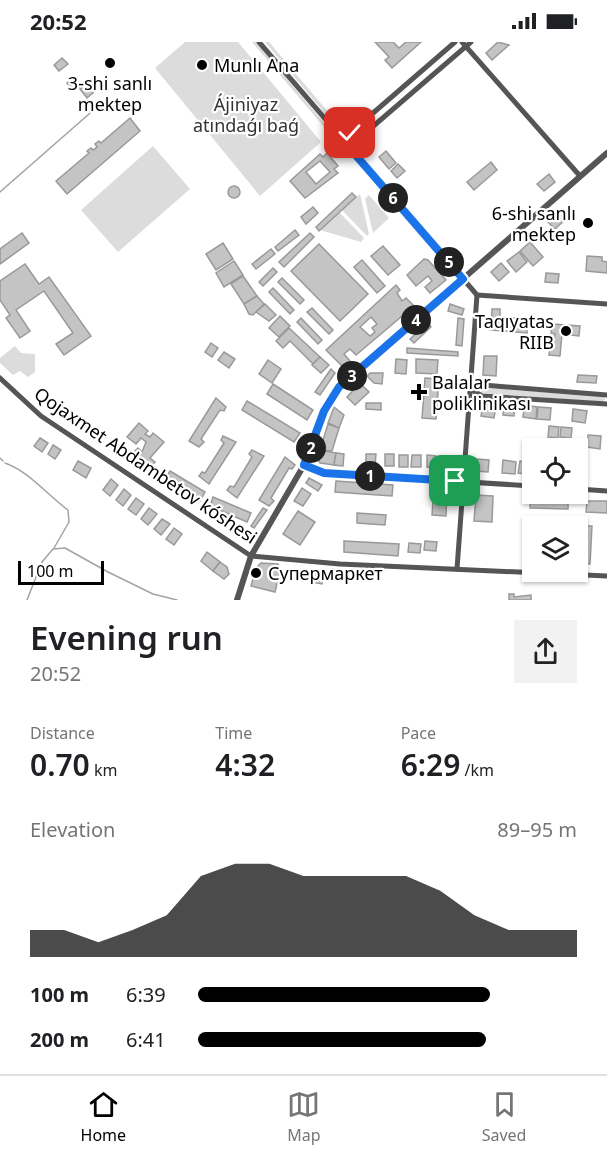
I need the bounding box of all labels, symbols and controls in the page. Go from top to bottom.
text: 20:52 [30,6,87,36]
place label: Munlı Ana [214,53,299,77]
marker: 3-shi sanlı mektep [103,56,117,70]
marker: Munlı Ana [195,58,209,72]
place label: 3-shi sanlı mektep [68,71,152,116]
park label: Ájiniyaz atındaǵı baǵ [193,92,299,137]
pin [324,107,375,158]
icon: check [333,116,366,149]
pin: 6 [378,183,408,213]
text: 6 [388,187,398,209]
place label: 6-shi sanlı mektep [492,201,576,246]
marker: 6-shi sanlı mektep [581,216,595,230]
pin: 5 [434,247,464,277]
text: 5 [444,251,454,273]
pin: 4 [401,305,431,335]
text: 4 [411,309,421,331]
place label: Taqıyatas RIIB [475,309,554,354]
marker: Taqıyatas RIIB [559,324,573,338]
pin: 3 [337,361,367,391]
text: 3 [347,365,357,387]
place label: Balalar poliklinikası [432,370,531,415]
street label: Qojaxmet Abdambetov kóshesi [30,381,262,549]
marker: Balalar poliklinikası [410,383,428,401]
pin: 2 [296,433,326,463]
text: 2 [306,437,316,459]
map controls [522,438,588,582]
button: locate [522,438,588,504]
pin [429,455,480,506]
pin: 1 [355,461,385,491]
icon: arrive [438,464,471,497]
text: 1 [365,465,375,487]
button: layers [522,516,588,582]
scale bar [18,558,104,586]
text: 100 m [27,560,74,582]
place label: Супермаркет [268,561,383,585]
marker: Супермаркет [249,566,263,580]
text: Evening run [30,615,223,660]
button: share [514,620,577,683]
text: 20:52 [30,660,81,687]
text: Distance [30,722,95,744]
text: Time [215,722,252,744]
text: Pace [401,722,436,744]
text: 0.70 [30,744,90,785]
text: 4:32 [215,744,275,785]
text: 6:29 [401,744,460,785]
text: km [90,759,117,781]
text: /km [460,759,494,781]
text: Elevation [30,816,115,843]
text: 89–95 m [497,816,577,843]
text: 100 m [30,981,89,1008]
text: 6:39 [126,981,166,1008]
text: 200 m [30,1026,89,1053]
text: 6:41 [126,1026,166,1053]
tab: Home [81,1088,126,1146]
tab: Map [287,1088,321,1146]
tab: Saved [482,1088,526,1146]

